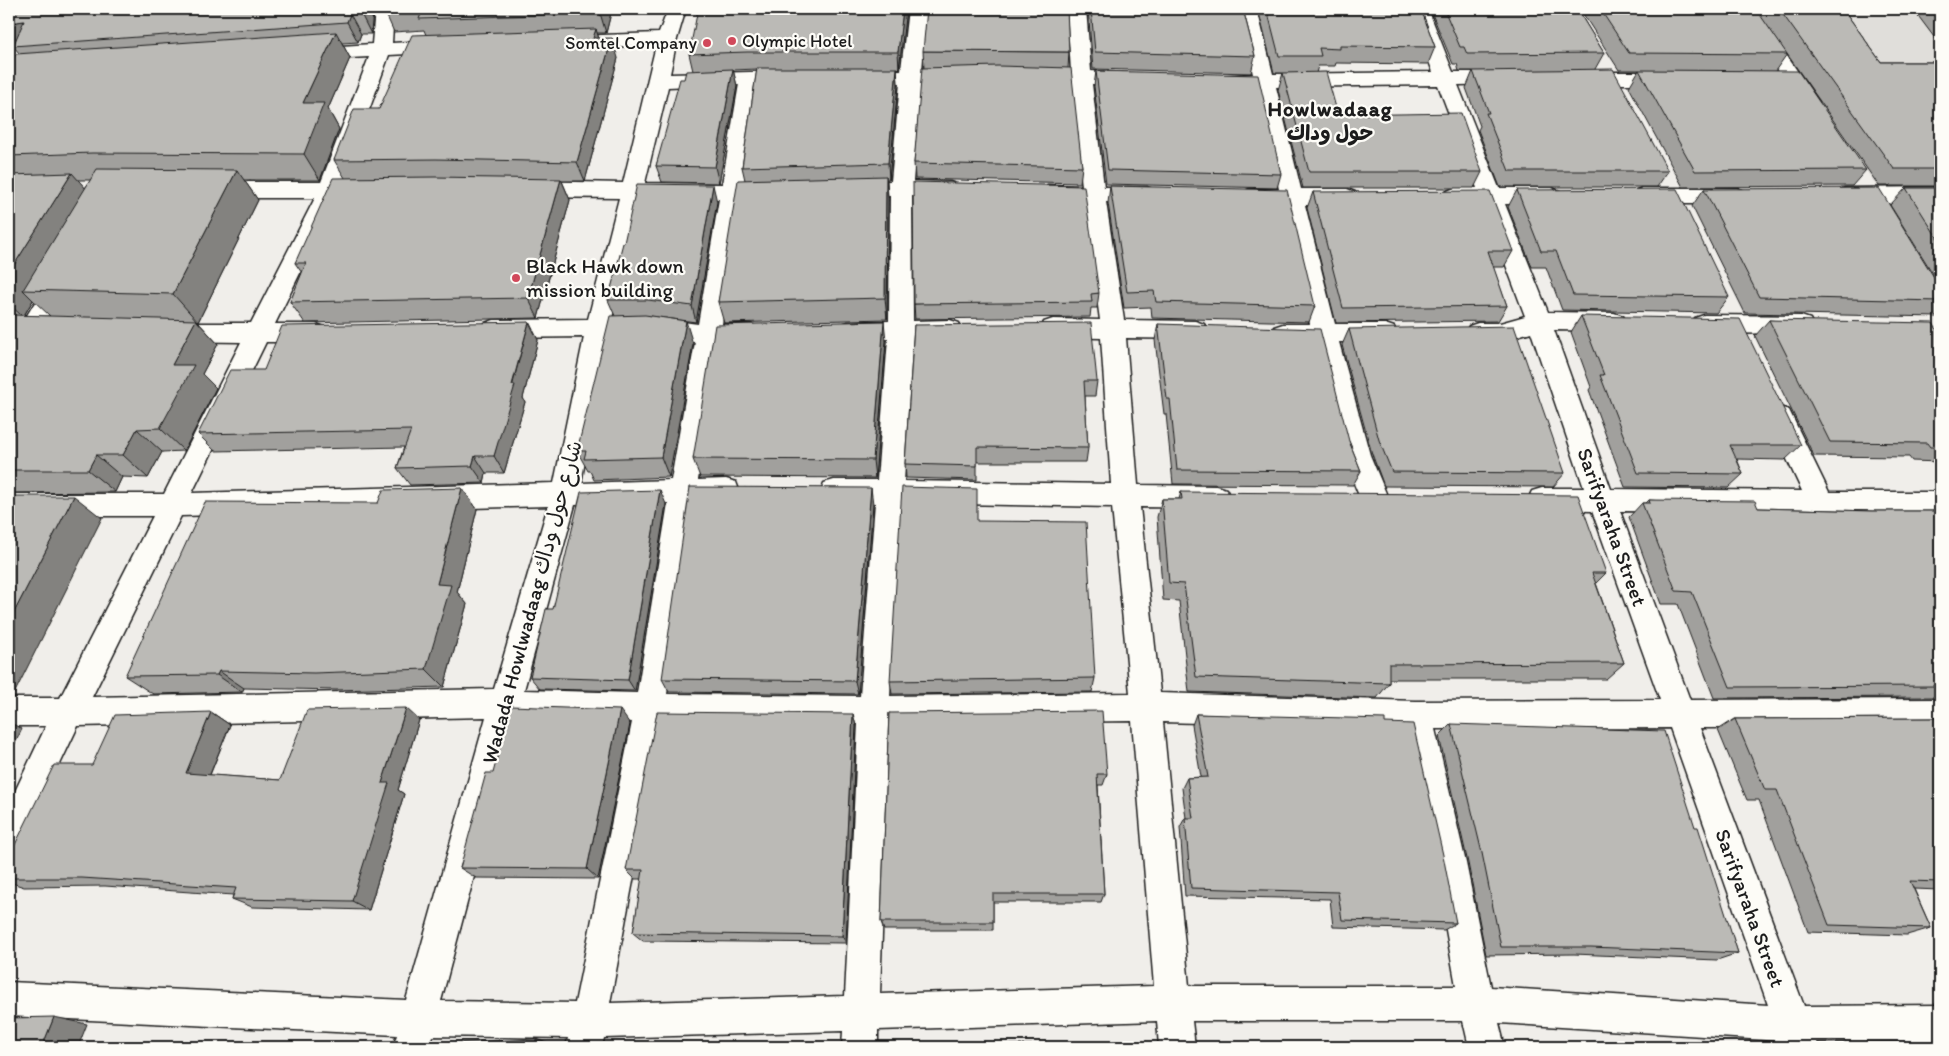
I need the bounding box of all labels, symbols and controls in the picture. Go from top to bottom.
place label: Olympic Hotel [742,30,852,52]
place label: Somtel Company [565,32,698,54]
marker: Olympic Hotel [726,35,738,47]
marker: Somtel Company [701,37,713,49]
district label: Howlwadaag حول وداك [1268,96,1393,146]
place label: Black Hawk down mission building [526,253,684,302]
marker: Black Hawk down mission building [510,272,522,284]
street label: Wadada Howlwadaag شارع حول وداك [476,438,590,767]
street label: Sarifyaraha Street [1572,444,1653,609]
street label: Sarifyaraha Street [1710,825,1791,990]

